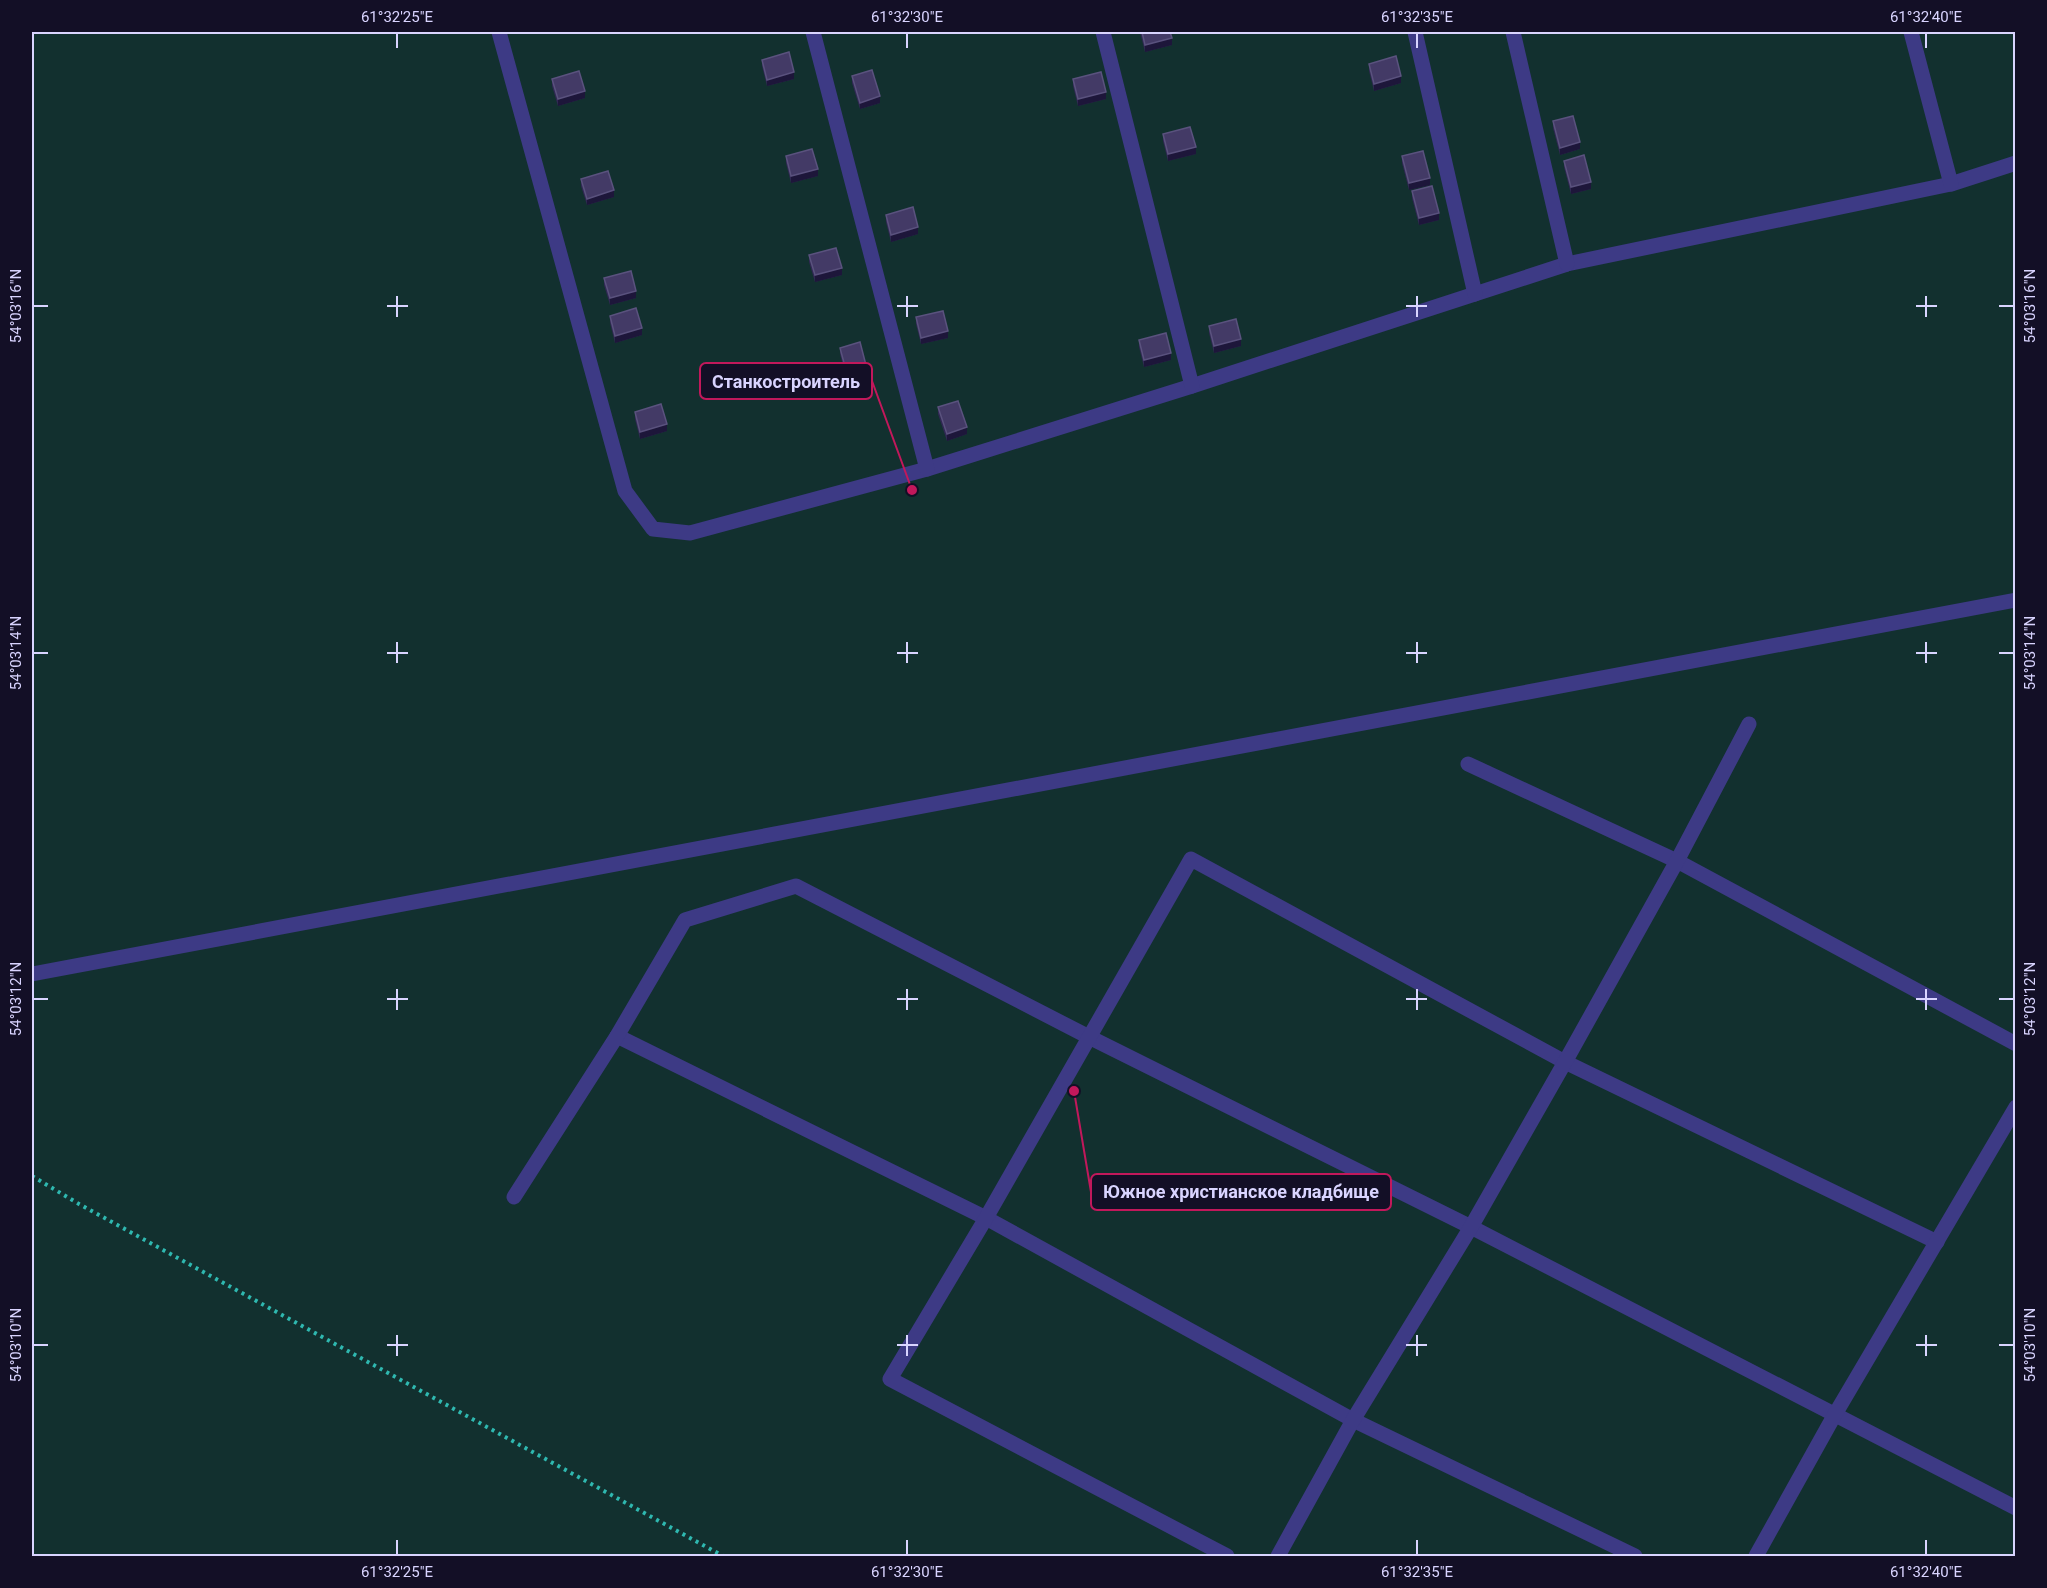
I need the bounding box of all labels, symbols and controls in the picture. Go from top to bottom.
text: 61°32'25"E [361,8,434,26]
text: 61°32'30"E [871,8,944,26]
text: 61°32'35"E [1381,8,1454,26]
text: 61°32'40"E [1890,8,1963,26]
text: 54°03'16"N [7,269,25,343]
text: 54°03'16"N [2021,269,2039,343]
callout: Станкостроитель [700,363,872,399]
text: Станкостроитель [712,371,860,392]
text: 54°03'14"N [7,616,25,690]
text: 54°03'14"N [2021,616,2039,690]
text: 54°03'12"N [7,962,25,1036]
text: 54°03'12"N [2021,962,2039,1036]
callout: Южное христианское кладбище [1091,1174,1391,1210]
text: Южное христианское кладбище [1103,1181,1379,1202]
text: 54°03'10"N [7,1308,25,1382]
text: 54°03'10"N [2021,1308,2039,1382]
text: 61°32'25"E [361,1563,434,1581]
text: 61°32'30"E [871,1563,944,1581]
text: 61°32'35"E [1381,1563,1454,1581]
text: 61°32'40"E [1890,1563,1963,1581]

